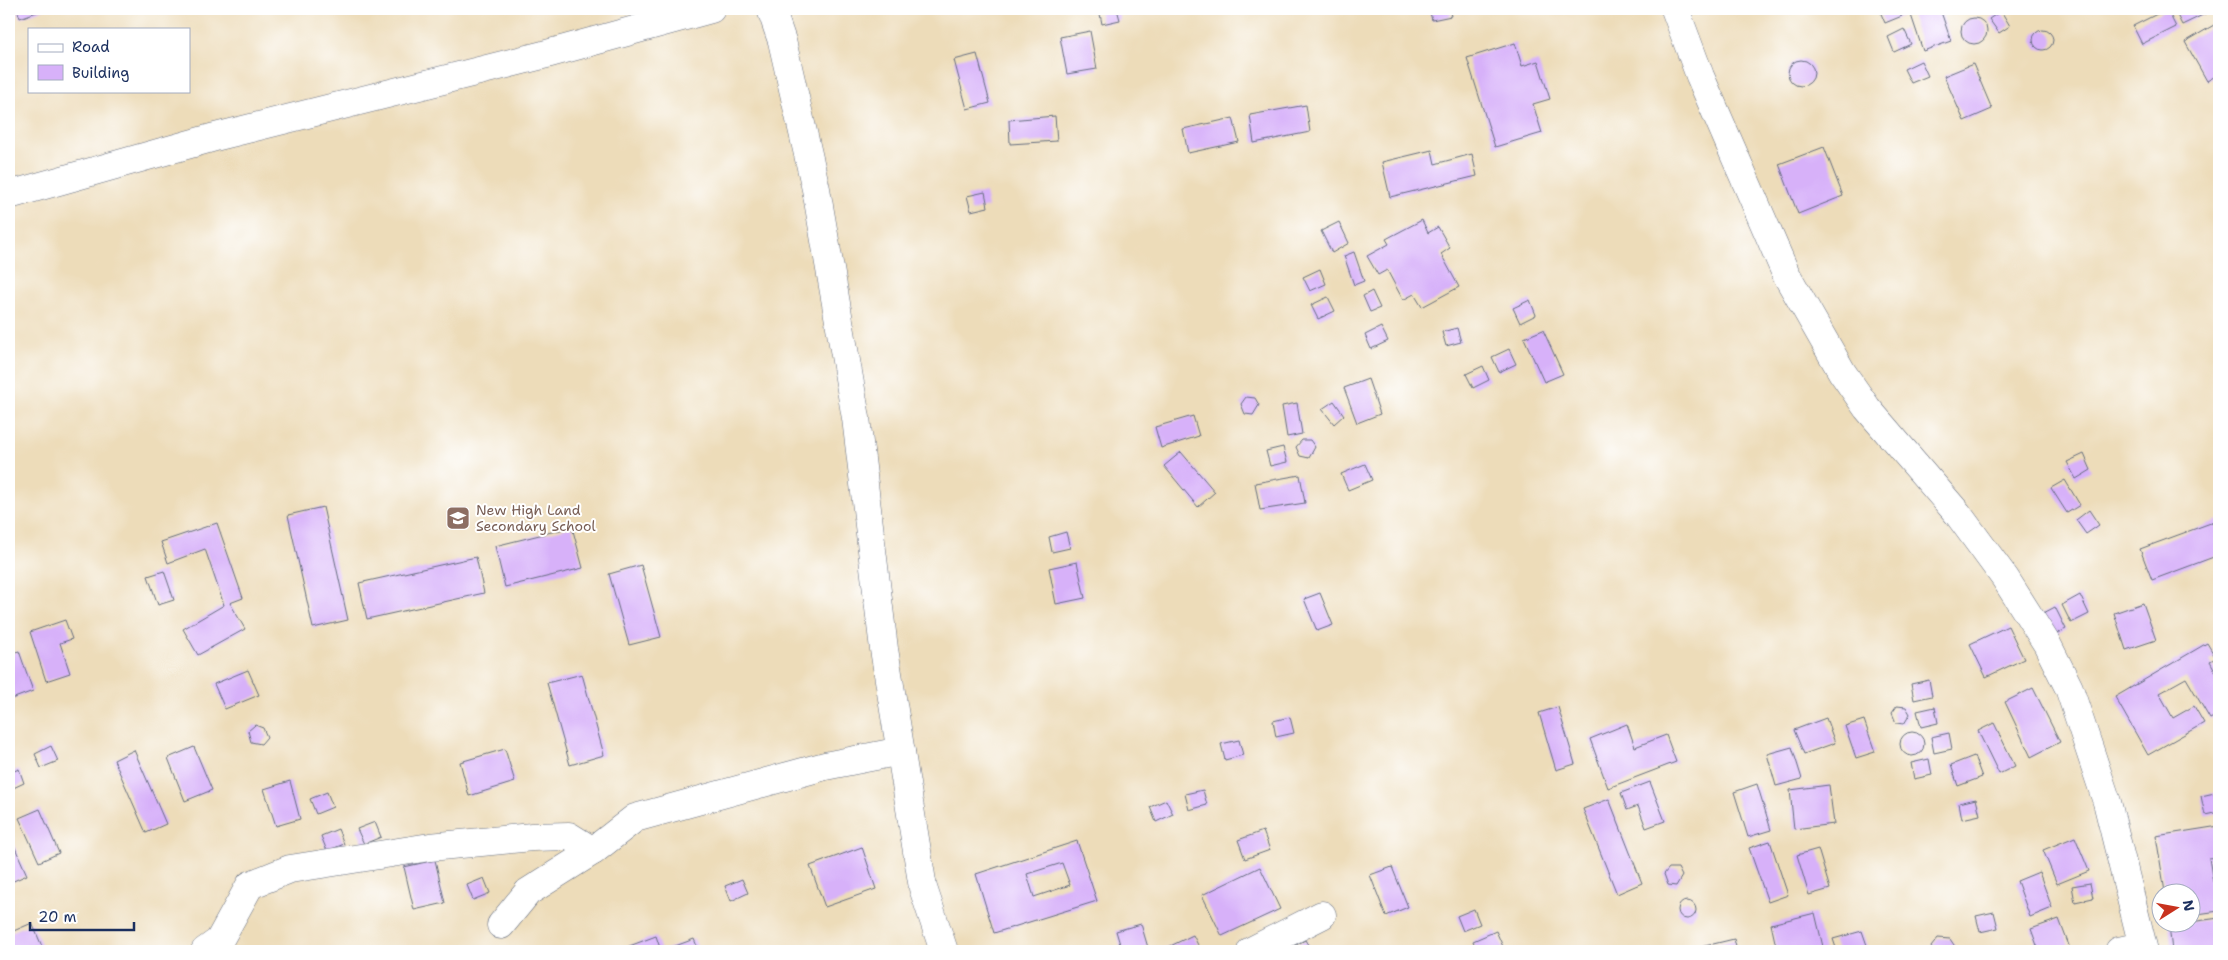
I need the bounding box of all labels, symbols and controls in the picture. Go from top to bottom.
legend [28,28,190,92]
text: Road [72,37,110,57]
text: Building [72,63,129,83]
place label: New High Land Secondary School [476,501,596,535]
school or university icon: New High Land Secondary School [445,505,471,531]
north arrow [2150,882,2200,932]
text: N [2179,898,2199,913]
scale bar [30,900,134,932]
text: 20 m [38,907,77,927]

